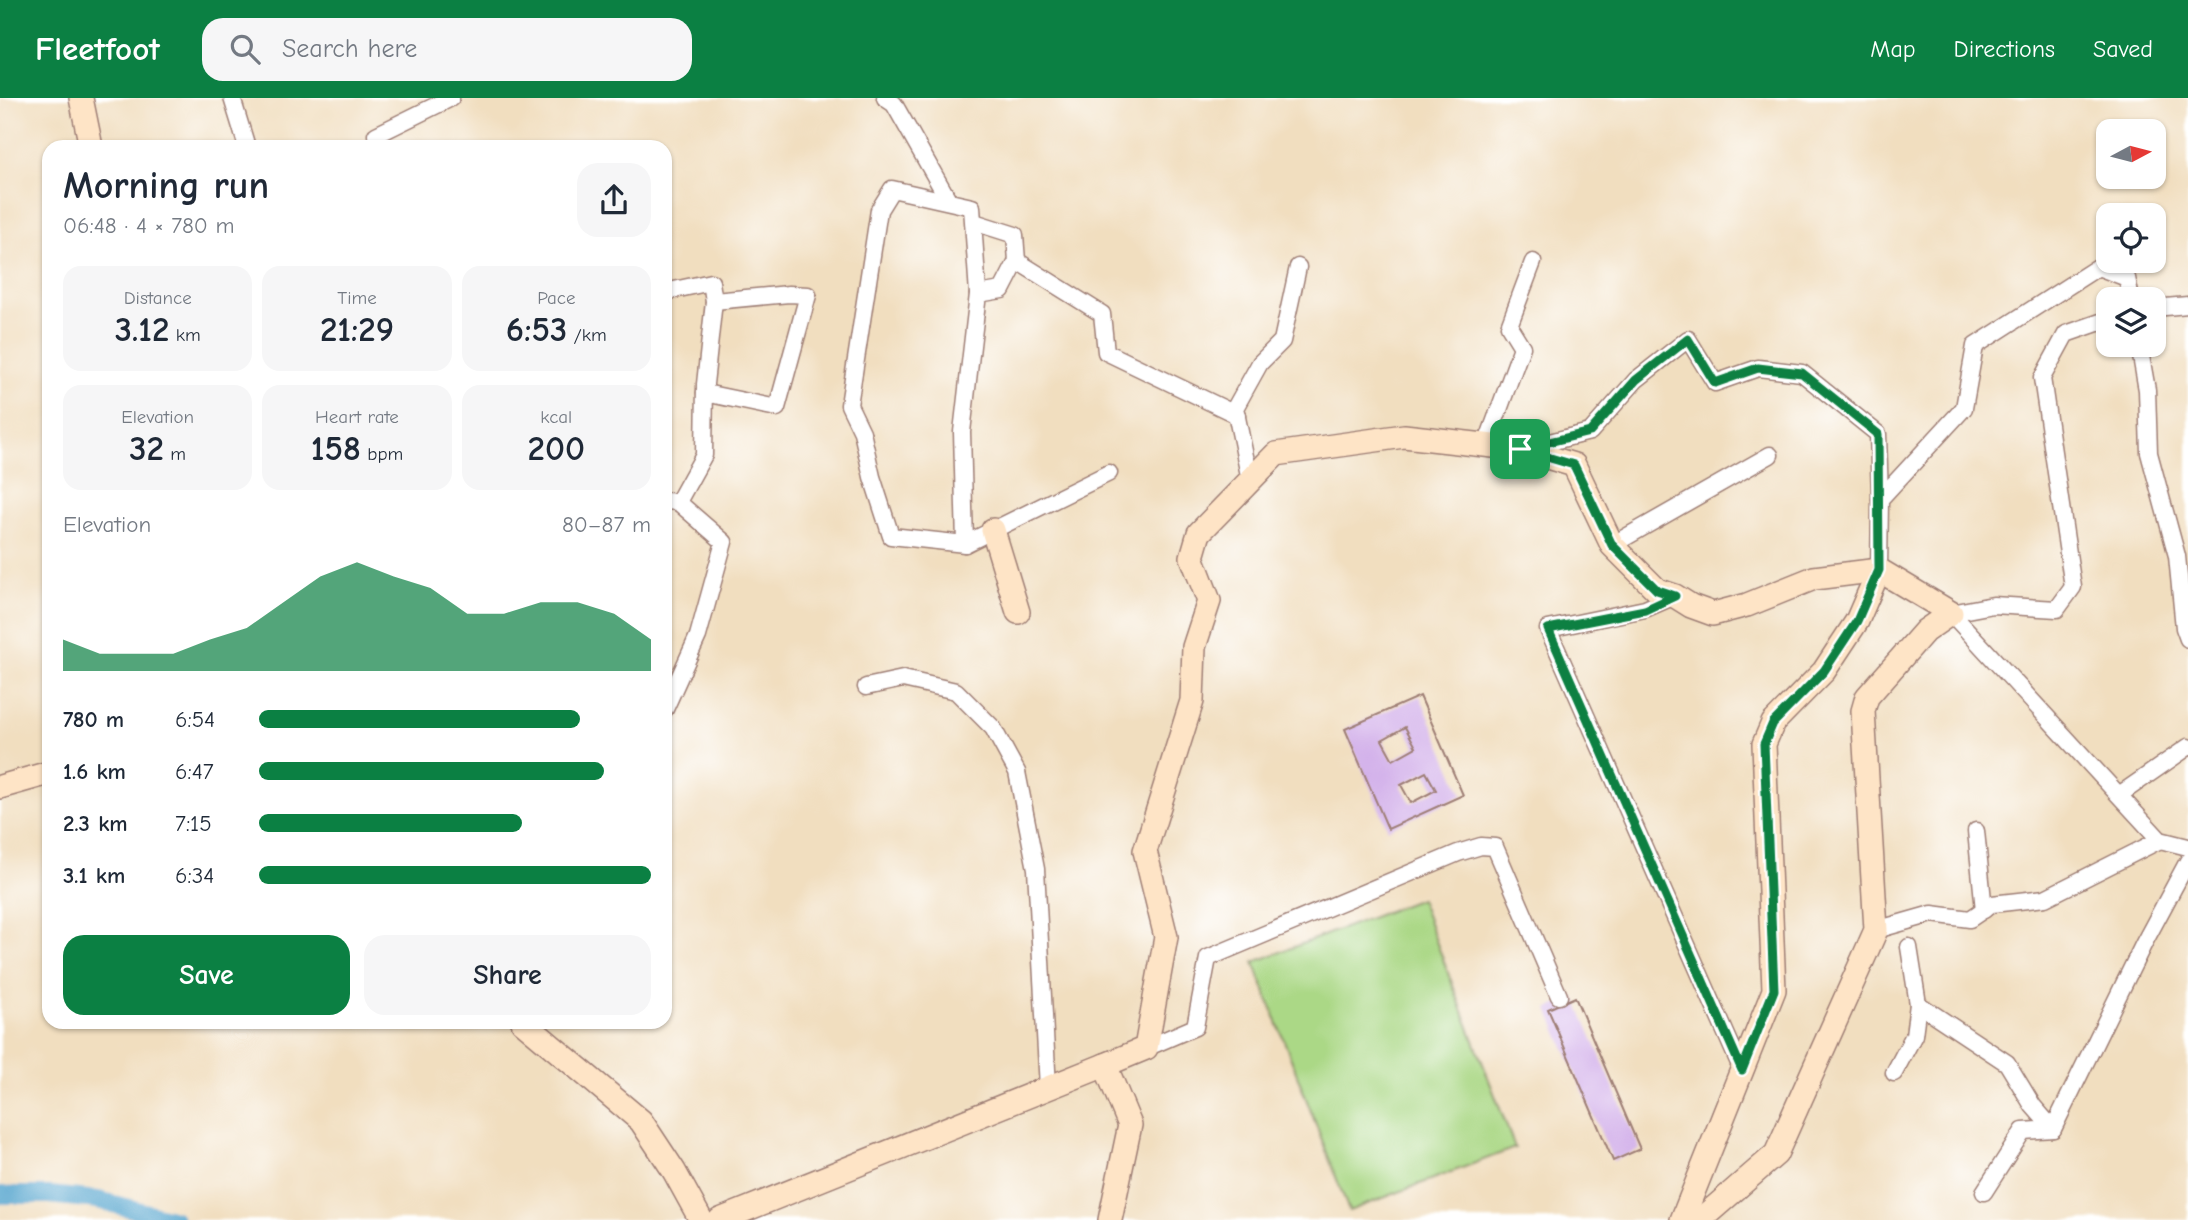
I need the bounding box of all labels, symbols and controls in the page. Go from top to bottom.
search box [202,18,692,81]
text: Fleetfoot [35,30,160,68]
icon: search [226,30,264,68]
text: Search here [282,34,417,64]
text: Map [1870,35,1916,63]
text: Directions [1954,35,2055,63]
text: Saved [2093,35,2153,63]
north arrow [2096,119,2166,189]
map controls [2096,119,2166,357]
button: share [577,163,651,237]
text: Morning run [63,164,269,208]
button: locate [2096,203,2166,273]
text: 06:48 · 4 × 780 m [63,212,235,239]
text: Distance [124,287,192,309]
text: Time [337,287,377,309]
text: Pace [537,287,575,309]
button: layers [2096,287,2166,357]
text: 3.12 [115,309,169,350]
text: 21:29 [320,309,394,350]
text: 6:53 [506,309,567,350]
text: km [169,324,201,346]
text: /km [567,324,607,346]
text: Elevation [121,406,194,428]
text: Heart rate [315,406,399,428]
text: kcal [540,406,572,428]
pin [1490,419,1550,479]
text: 32 [129,428,164,469]
text: 158 [311,428,361,469]
text: 200 [528,428,585,469]
icon: arrive [1501,430,1539,468]
text: m [164,443,186,465]
text: bpm [361,443,403,465]
text: Elevation [63,511,151,538]
text: 80–87 m [562,511,651,538]
text: 780 m [63,706,124,733]
text: 6:54 [175,706,215,733]
text: 1.6 km [63,758,126,785]
text: 6:47 [175,758,214,785]
text: 2.3 km [63,810,128,837]
text: 7:15 [175,810,212,837]
text: 3.1 km [63,862,125,889]
text: 6:34 [175,862,214,889]
button: Save [63,935,350,1015]
button: Share [364,935,651,1015]

